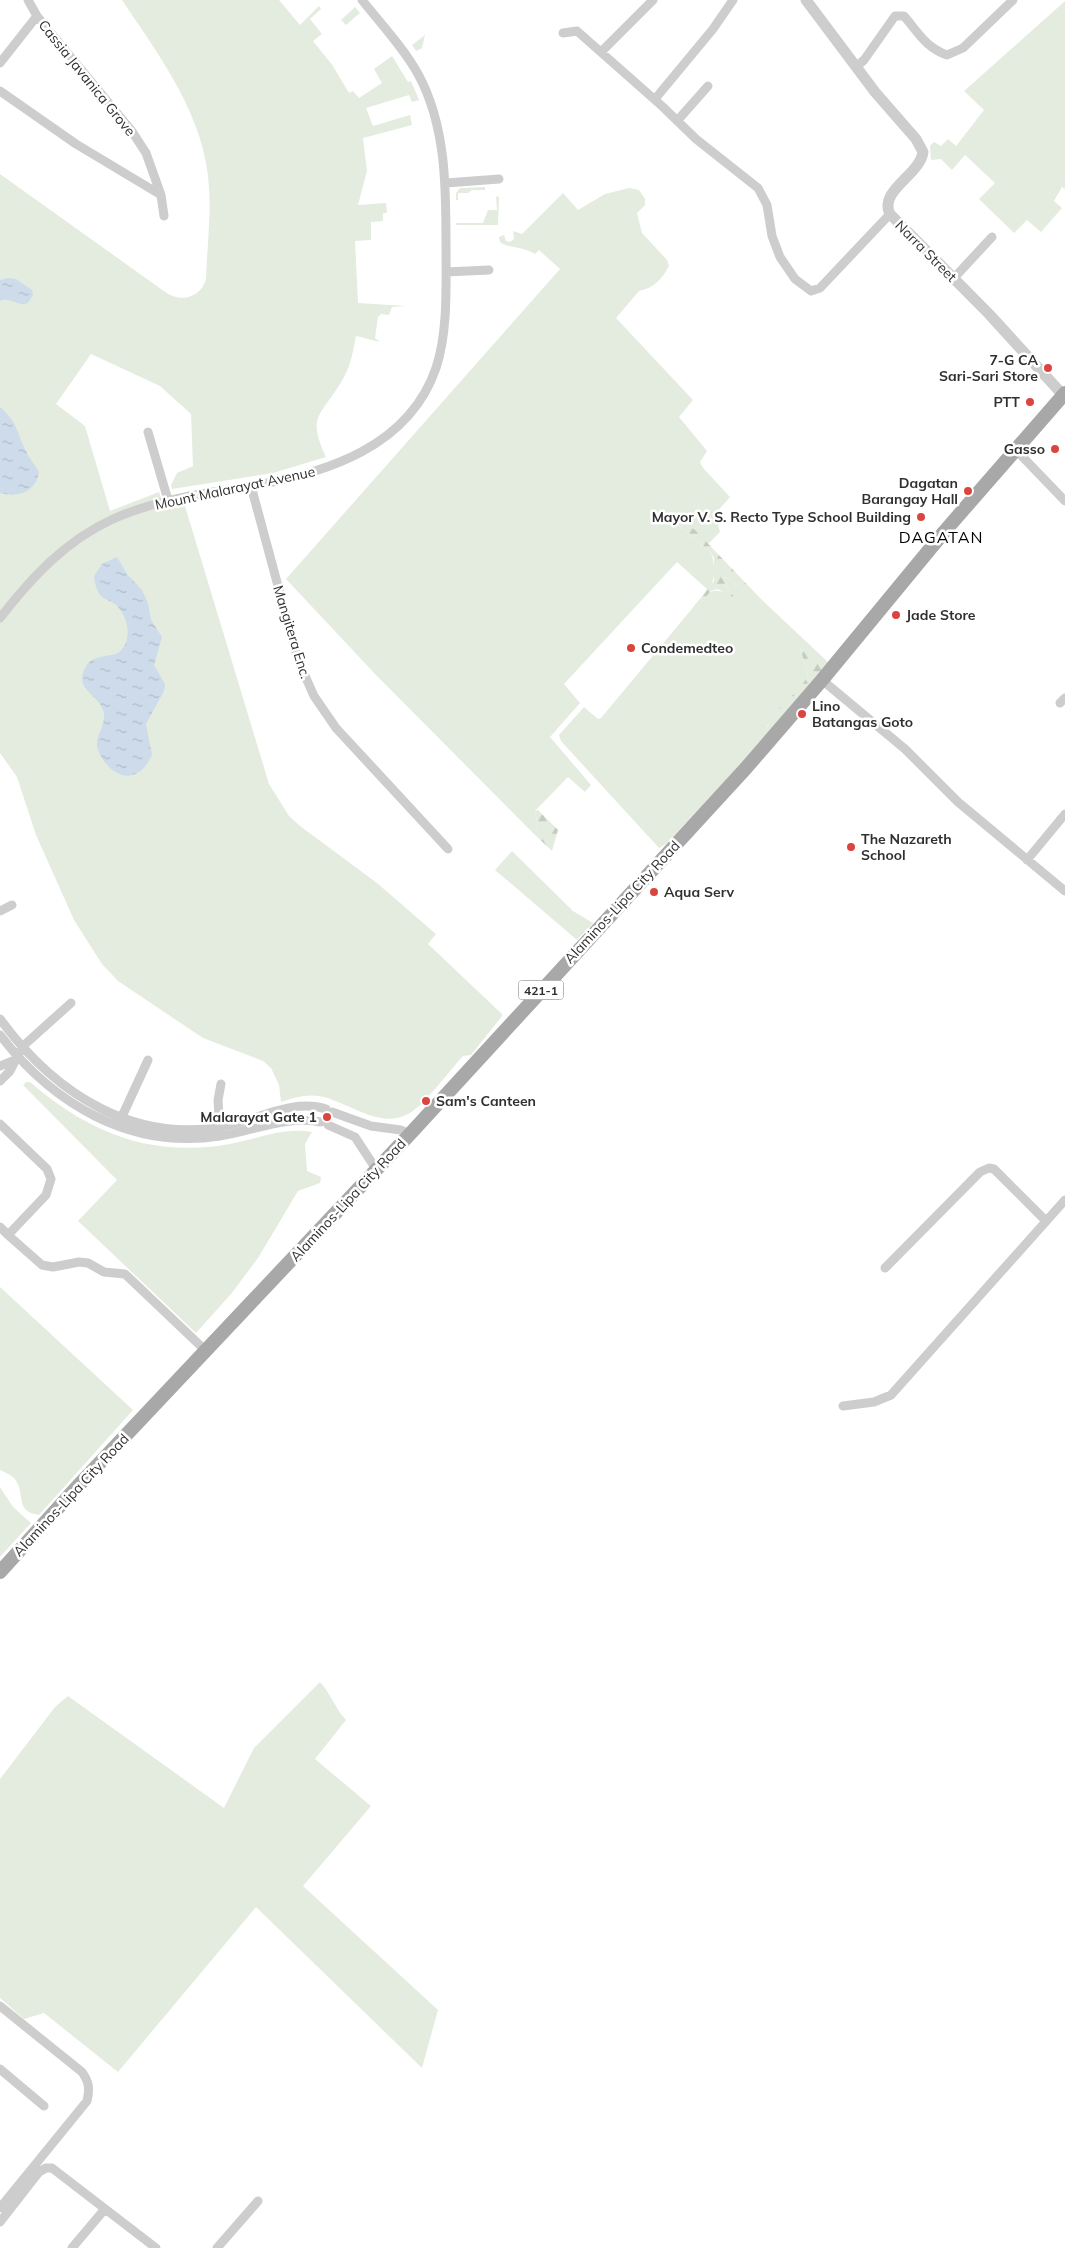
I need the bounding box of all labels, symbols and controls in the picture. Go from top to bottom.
street label: Cassia Javanica Grove [35,16,139,140]
street label: Narra Street [891,216,961,286]
place label: 7-G CA Sari-Sari Store [939,351,1038,385]
marker: 7-G CA Sari-Sari Store [1042,362,1054,374]
place label: PTT [993,393,1020,411]
marker: PTT [1024,396,1036,408]
place label: Gasso [1004,440,1045,458]
marker: Gasso [1049,443,1061,455]
street label: Mount Malarayat Avenue [153,462,317,514]
place label: Dagatan Barangay Hall [862,474,958,508]
marker: Dagatan Barangay Hall [962,485,974,497]
place label: Mayor V. S. Recto Type School Building [652,508,911,526]
marker: Mayor V. S. Recto Type School Building [915,511,927,523]
district label: DAGATAN [899,527,983,547]
street label: Mangitera Enc. [269,583,315,681]
place label: Jade Store [906,606,976,624]
marker: Jade Store [890,609,902,621]
place label: Condemedteo [641,639,733,657]
marker: Condemedteo [625,642,637,654]
place label: Lino Batangas Goto [812,697,913,731]
marker: Lino Batangas Goto [796,708,808,720]
place label: The Nazareth School [861,830,952,864]
street label: Alaminos-Lipa City Road [560,837,684,967]
marker: The Nazareth School [845,841,857,853]
place label: Aqua Serv [664,883,735,901]
marker: Aqua Serv [648,886,660,898]
road number: 421-1 [518,980,564,1000]
place label: Sam's Canteen [436,1092,536,1110]
marker: Sam's Canteen [420,1095,432,1107]
place label: Malarayat Gate 1 [200,1108,317,1126]
marker: Malarayat Gate 1 [321,1111,333,1123]
street label: Alaminos-Lipa City Road [286,1135,410,1265]
street label: Alaminos-Lipa City Road [9,1430,133,1560]

